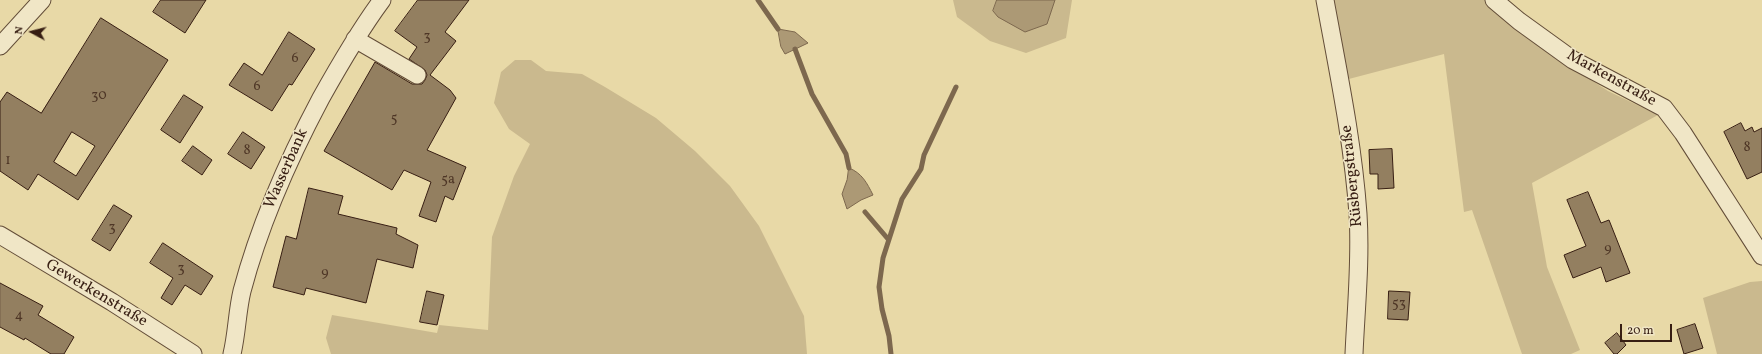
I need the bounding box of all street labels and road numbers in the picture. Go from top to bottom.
street label: Markenstraße [1563,46,1659,112]
street label: Rüsbergstraße [1338,124,1368,228]
street label: Wasserbank [261,126,313,212]
street label: Gewerkenstraße [42,256,150,332]

